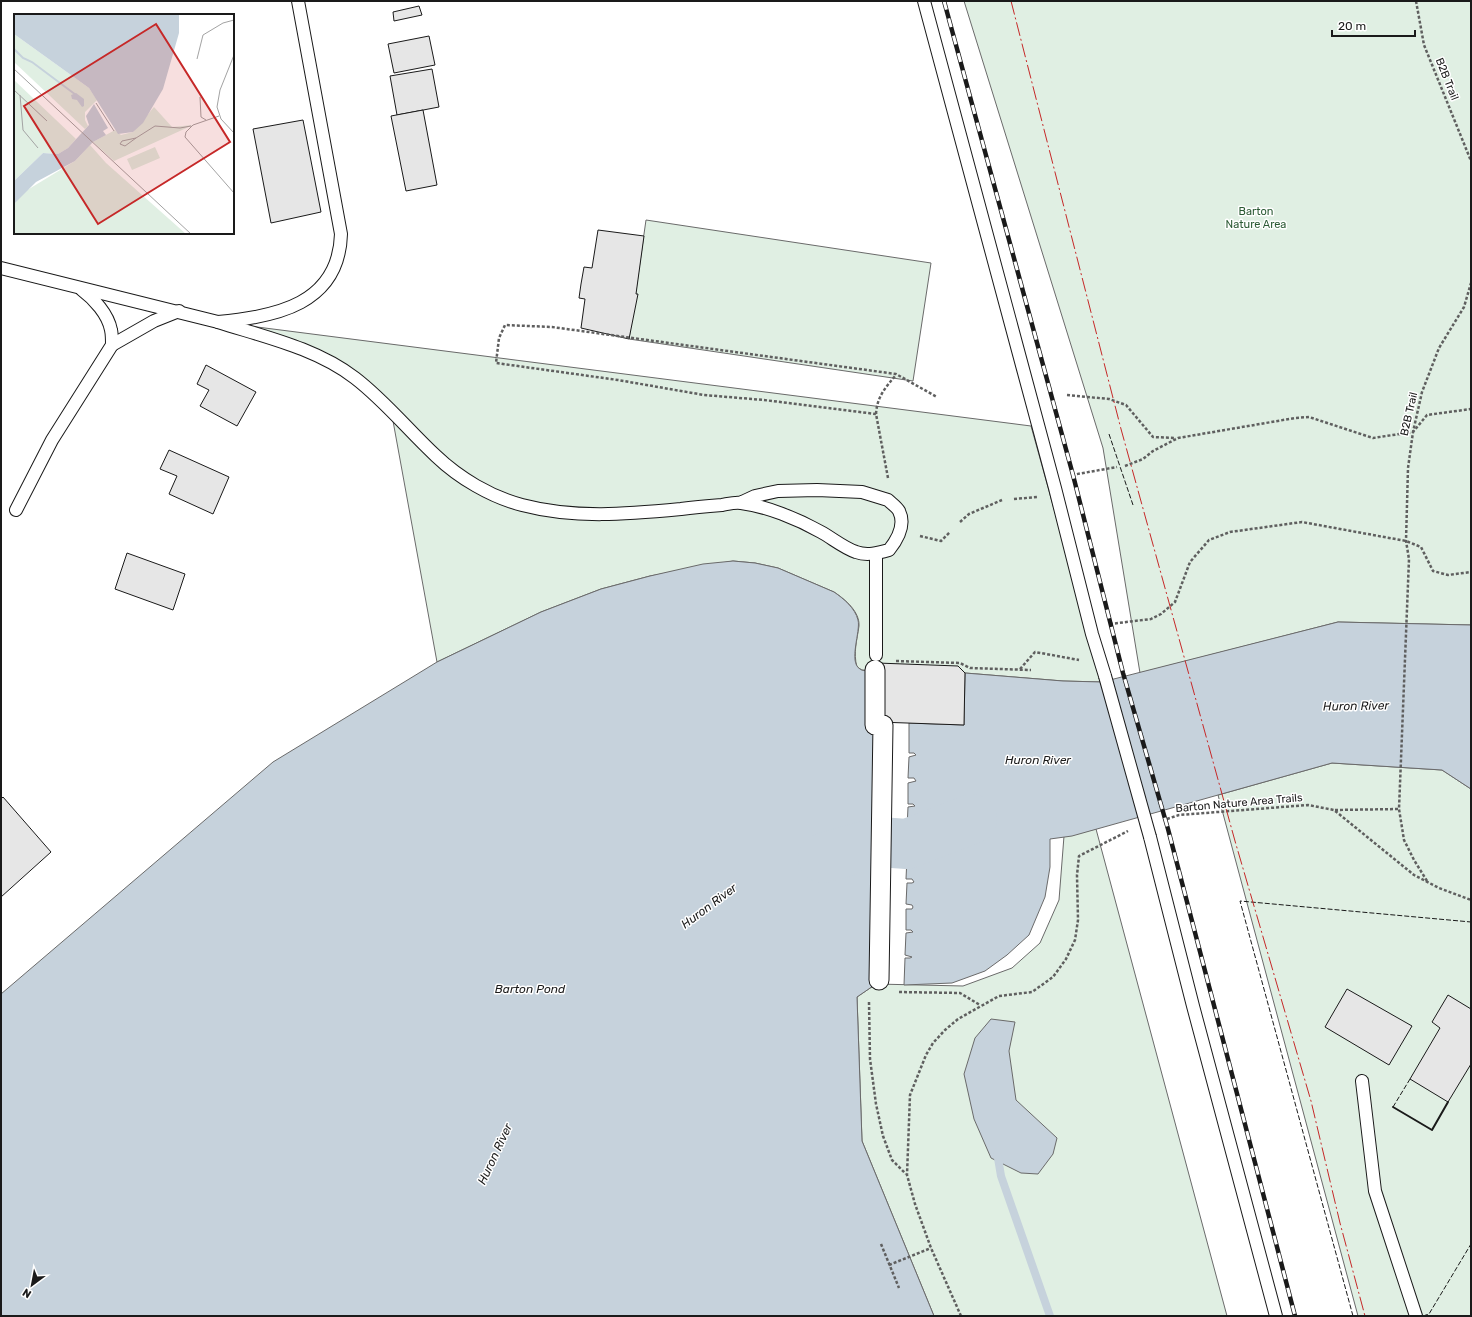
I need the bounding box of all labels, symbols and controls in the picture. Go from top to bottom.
scale bar [1332,12,1415,38]
inset map [14,14,234,234]
text: 20 m [1338,19,1366,33]
street label: B2B Trail [1433,56,1461,102]
park label: Barton Nature Area [1226,205,1286,231]
street label: B2B Trail [1398,391,1420,437]
water label: Huron River [1323,698,1389,714]
water label: Huron River [1005,753,1071,767]
street label: Barton Nature Area Trails [1175,791,1303,815]
water label: Huron River [678,880,740,931]
water label: Barton Pond [495,982,566,996]
water label: Huron River [475,1121,515,1187]
north arrow [12,1265,52,1305]
text: N [20,1285,34,1301]

